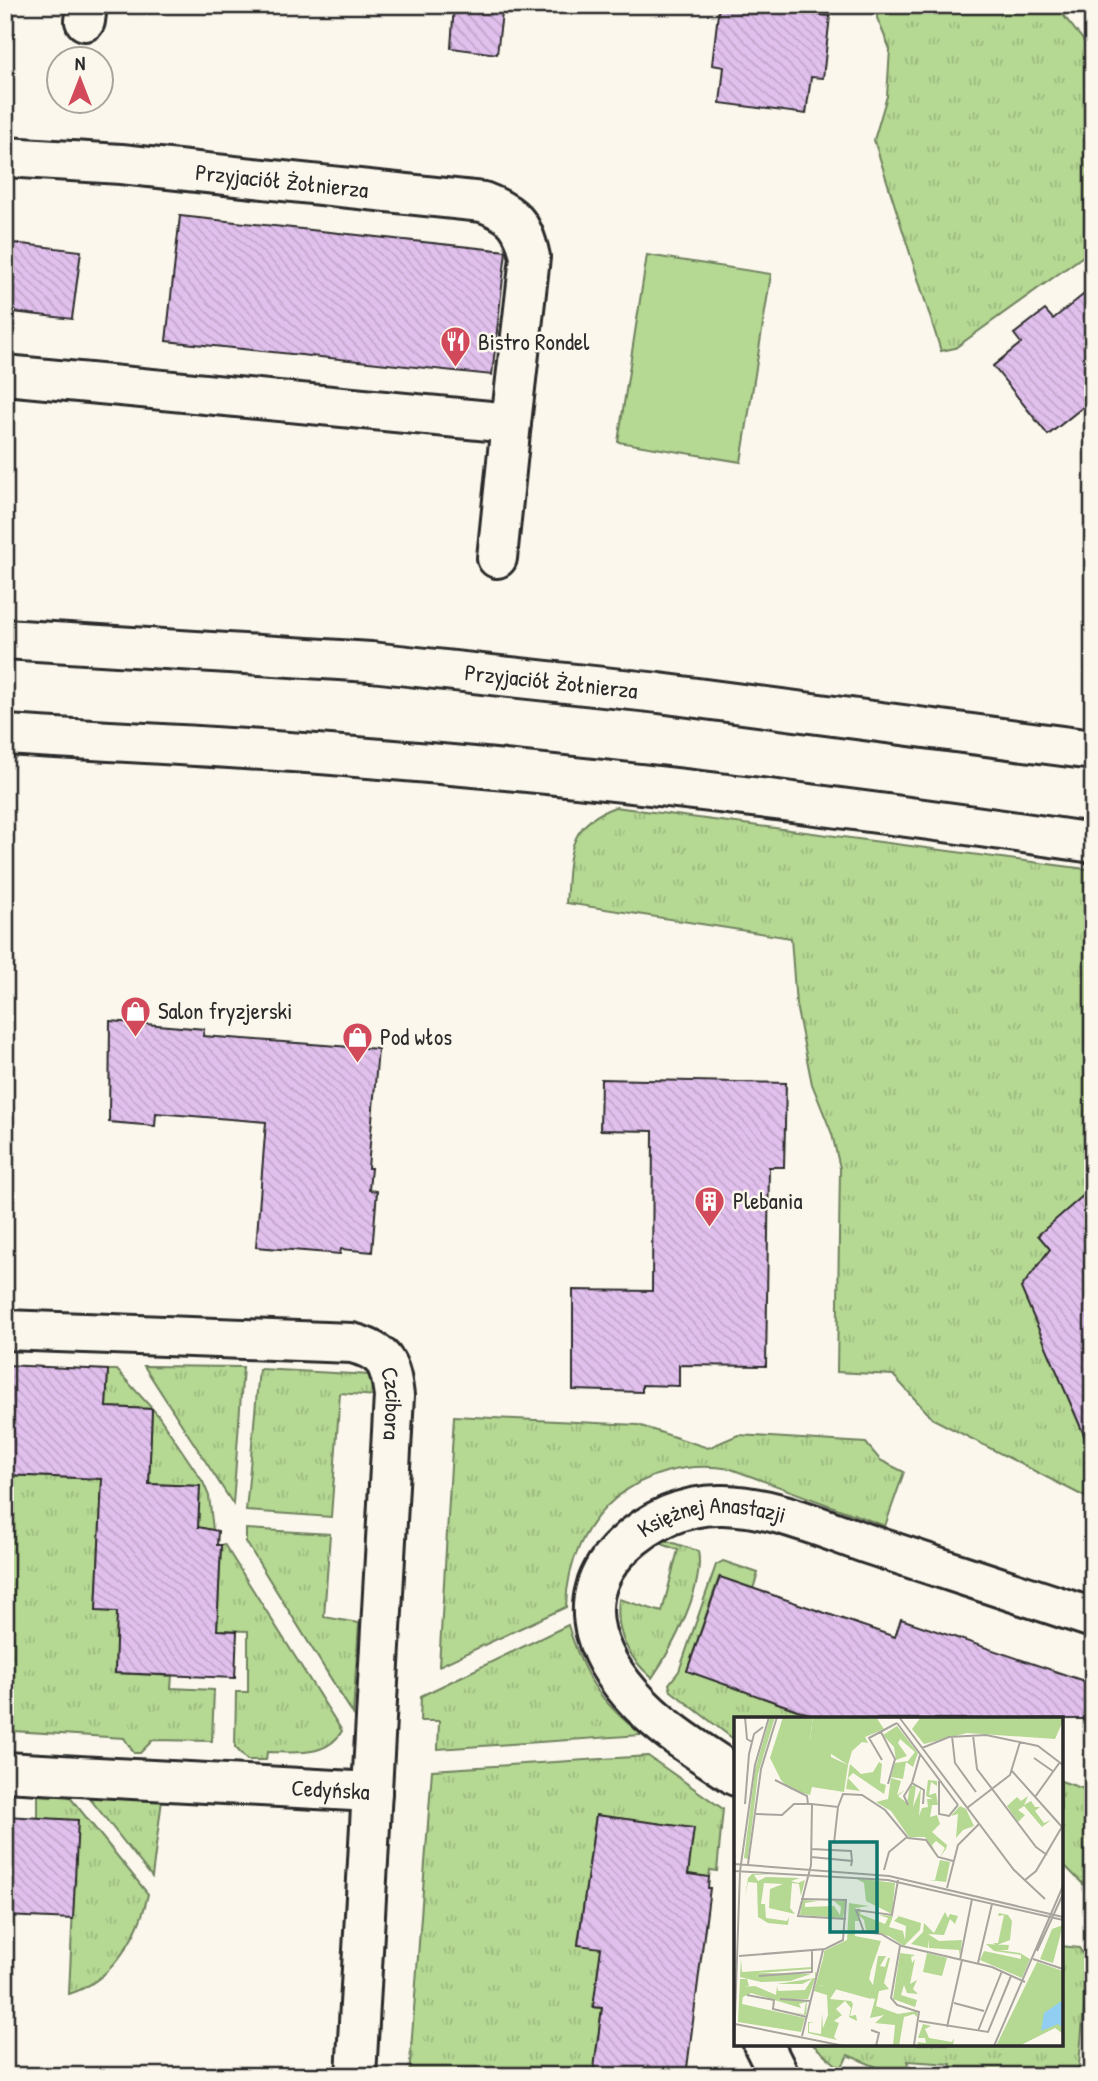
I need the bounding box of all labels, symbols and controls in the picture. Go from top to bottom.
north arrow [46,46,116,116]
text: N [75,50,85,76]
street label: Przyjaciół Żołnierza [194,156,370,205]
restaurant icon: Bistro Rondel [438,325,472,369]
place label: Bistro Rondel [478,326,590,357]
street label: Przyjaciół Żołnierza [463,656,639,706]
shop icon: Salon fryzjerski [118,994,152,1038]
place label: Salon fryzjerski [158,995,292,1026]
shop icon: Pod włos [340,1020,374,1064]
place label: Pod włos [380,1021,452,1052]
building icon: Plebania [693,1184,727,1228]
place label: Plebania [733,1185,802,1216]
street label: Czcibora [374,1363,410,1441]
street label: Księżnej Anastazji [631,1489,790,1544]
inset map [734,1717,1063,2046]
street label: Cedyńska [291,1772,370,1807]

